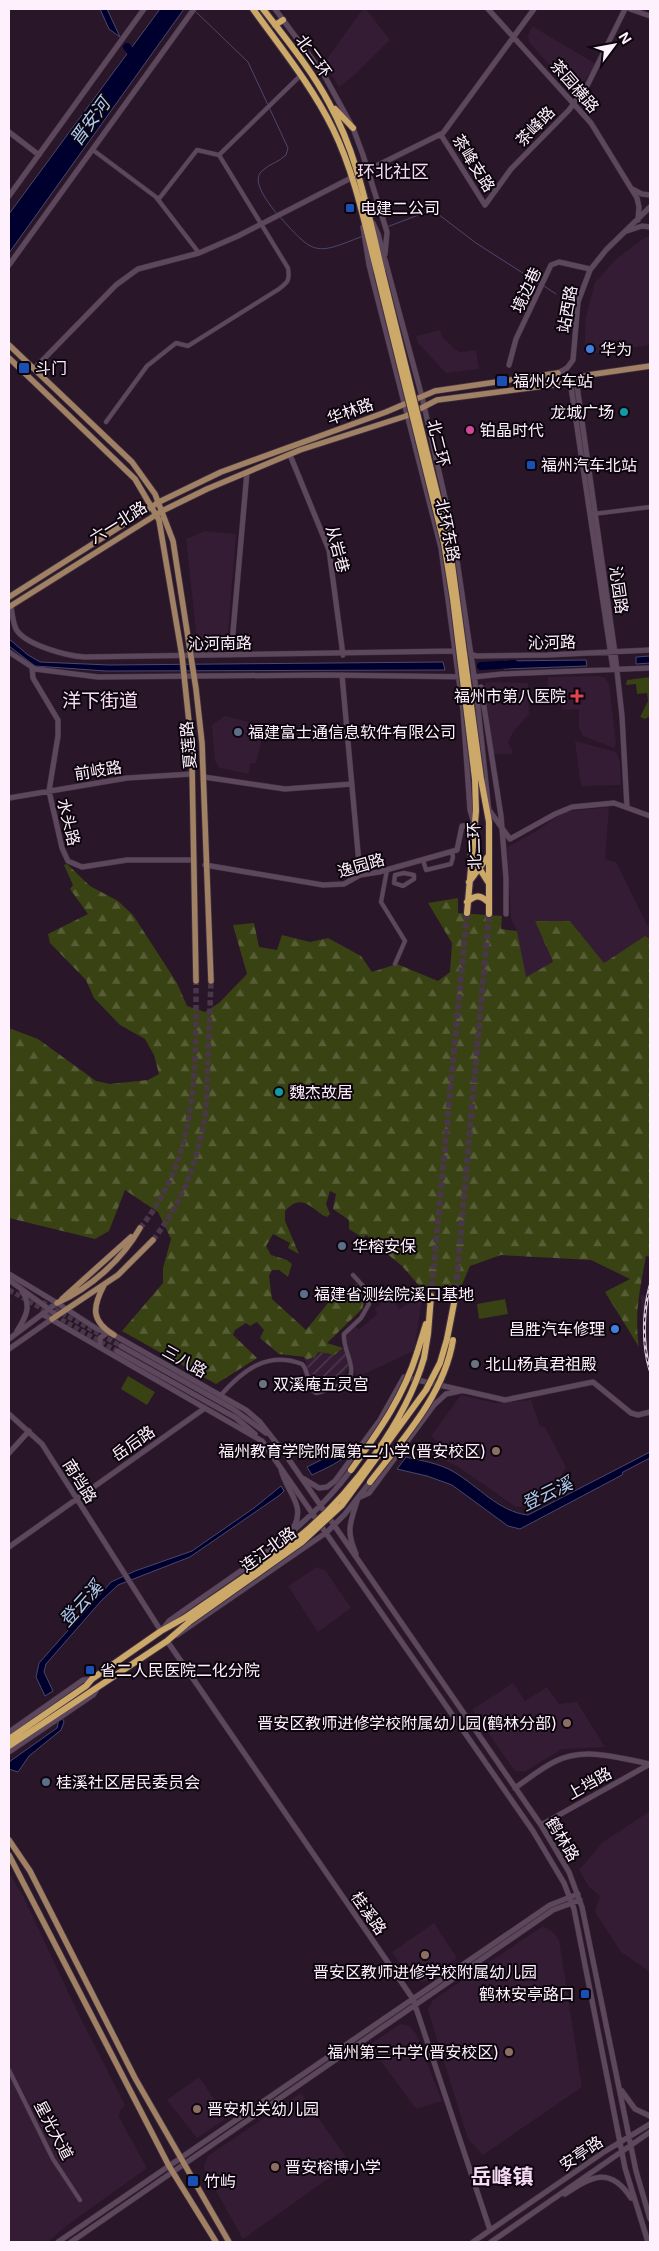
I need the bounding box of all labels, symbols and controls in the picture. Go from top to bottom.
north arrow [589,20,639,70]
text: N [615,29,635,47]
street label: 北二环 [292,31,336,81]
street label: 茶园横路 [546,55,604,117]
water label: 晋安河 [65,91,116,150]
street label: 茶峰路 [511,102,559,150]
street label: 茶峰支路 [449,131,499,195]
district label: 环北社区 [357,161,429,182]
place label: 电建二公司 [360,198,440,218]
marker: 电建二公司 [344,202,356,214]
street label: 境边巷 [507,264,545,316]
street label: 站西路 [553,284,581,334]
place label: 华为 [600,339,632,359]
marker: 华为 [584,343,596,355]
place label: 斗门 [35,358,67,378]
marker: 斗门 [17,361,31,375]
place label: 福州火车站 [513,371,593,391]
marker: 福州火车站 [495,374,509,388]
street label: 华林路 [324,393,376,429]
place label: 龙城广场 [550,402,614,422]
marker: 龙城广场 [618,406,630,418]
street label: 北二环 [423,417,455,469]
place label: 铂晶时代 [480,420,544,440]
marker: 铂晶时代 [464,424,476,436]
place label: 福州汽车北站 [541,455,637,475]
marker: 福州汽车北站 [525,459,537,471]
street label: 六一北路 [86,497,150,547]
street label: 北环东路 [432,497,464,563]
street label: 从岩巷 [322,523,354,575]
street label: 沁园路 [606,565,632,615]
street label: 沁河南路 [188,632,252,654]
street label: 沁河路 [528,632,576,652]
place label: 福州市第八医院 [454,686,566,706]
district label: 洋下街道 [62,689,138,712]
marker: 福州市第八医院 [570,689,584,703]
street label: 夏莲路 [176,720,200,770]
place label: 福建富士通信息软件有限公司 [248,722,456,742]
marker: 福建富士通信息软件有限公司 [232,726,244,738]
street label: 前岐路 [73,756,123,784]
street label: 水头路 [53,796,85,848]
street label: 北二环 [463,822,485,870]
street label: 逸园路 [335,849,387,881]
place label: 魏杰故居 [289,1082,353,1102]
marker: 魏杰故居 [273,1086,285,1098]
place label: 华榕安保 [352,1236,416,1256]
marker: 华榕安保 [336,1240,348,1252]
place label: 福建省测绘院溪口基地 [314,1284,474,1304]
marker: 福建省测绘院溪口基地 [298,1288,310,1300]
place label: 昌胜汽车修理 [509,1319,605,1339]
marker: 昌胜汽车修理 [609,1323,621,1335]
street label: 三八路 [159,1341,211,1381]
place label: 北山杨真君祖殿 [485,1354,597,1374]
marker: 北山杨真君祖殿 [469,1358,481,1370]
place label: 双溪庵五灵宫 [273,1374,369,1394]
marker: 双溪庵五灵宫 [257,1378,269,1390]
street label: 岳后路 [108,1421,158,1465]
place label: 福州教育学院附属第二小学(晋安校区) [218,1441,486,1461]
marker: 福州教育学院附属第二小学(晋安校区) [490,1445,502,1457]
street label: 南垱路 [59,1455,101,1507]
water label: 登云溪 [518,1471,577,1515]
street label: 连江北路 [236,1522,300,1576]
water label: 登云溪 [55,1575,108,1631]
place label: 省二人民医院二化分院 [100,1660,260,1680]
marker: 省二人民医院二化分院 [84,1664,96,1676]
place label: 晋安区教师进修学校附属幼儿园(鹤林分部) [257,1713,557,1733]
marker: 晋安区教师进修学校附属幼儿园(鹤林分部) [561,1717,573,1729]
street label: 上垱路 [563,1763,615,1803]
place label: 桂溪社区居民委员会 [56,1772,200,1792]
marker: 桂溪社区居民委员会 [40,1776,52,1788]
street label: 鹤林路 [542,1813,584,1865]
street label: 桂溪路 [347,1888,391,1938]
marker: 晋安区教师进修学校附属幼儿园 [419,1949,431,1961]
place label: 晋安区教师进修学校附属幼儿园 [313,1962,537,1982]
place label: 鹤林安亭路口 [479,1984,575,2004]
marker: 鹤林安亭路口 [579,1988,591,2000]
place label: 福州第三中学(晋安校区) [327,2042,499,2062]
marker: 福州第三中学(晋安校区) [503,2046,515,2058]
street label: 星光大道 [30,2097,78,2163]
place label: 晋安机关幼儿园 [207,2099,319,2119]
marker: 晋安机关幼儿园 [191,2103,203,2115]
street label: 安亭路 [556,2131,606,2175]
place label: 晋安榕博小学 [285,2157,381,2177]
marker: 晋安榕博小学 [269,2161,281,2173]
district label: 岳峰镇 [471,2164,534,2189]
place label: 竹屿 [204,2171,236,2191]
marker: 竹屿 [186,2174,200,2188]

